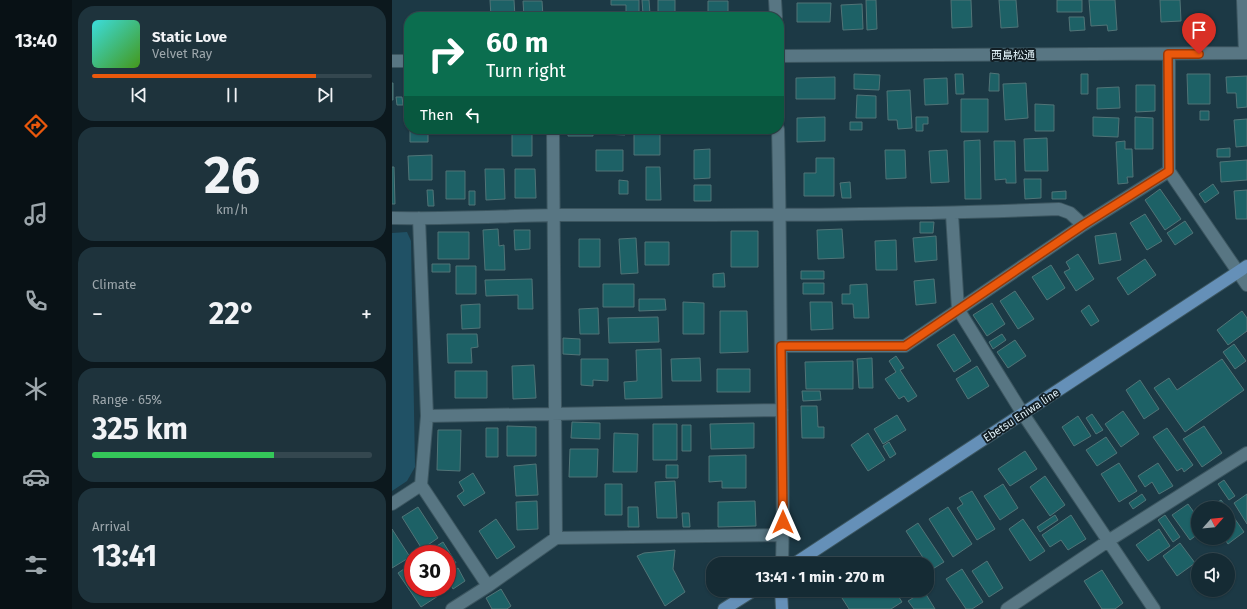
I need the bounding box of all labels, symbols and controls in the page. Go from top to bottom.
pin [1182,13,1216,54]
icon: arrive [1188,19,1210,41]
text: 60 m [486,26,548,59]
text: Static Love [152,28,227,46]
icon: right [420,28,472,80]
text: 13:40 [15,30,57,52]
text: Velvet Ray [152,46,212,61]
street label: 西島松通 [991,49,1035,62]
text: Turn right [486,60,566,82]
icon: previous [128,84,150,106]
icon: pause [221,84,243,106]
icon: next [314,84,336,106]
icon: left [462,104,484,126]
text: Then [420,106,454,124]
icon: directions [22,112,50,140]
text: 26 [204,144,260,207]
icon: music [22,200,50,228]
text: km/h [216,202,248,217]
text: Climate [92,277,136,292]
icon: phone [22,287,50,315]
text: 22° [209,296,255,332]
text: − [92,301,103,328]
text: + [361,301,372,328]
icon: climate [22,375,50,403]
street label: Ebetsu Eniwa line [981,386,1062,445]
text: Range · 65% [92,392,162,407]
text: 325 km [92,411,188,447]
icon: car [22,463,50,491]
position arrow [762,501,804,543]
north arrow [1191,501,1235,545]
map controls [1191,501,1235,597]
text: Arrival [92,519,130,534]
text: 13:41 [92,538,157,574]
speed limit sign: 30 [404,545,456,597]
icon: filters [22,551,50,579]
button: sound [1191,553,1235,597]
text: 13:41 · 1 min · 270 m [755,568,885,586]

